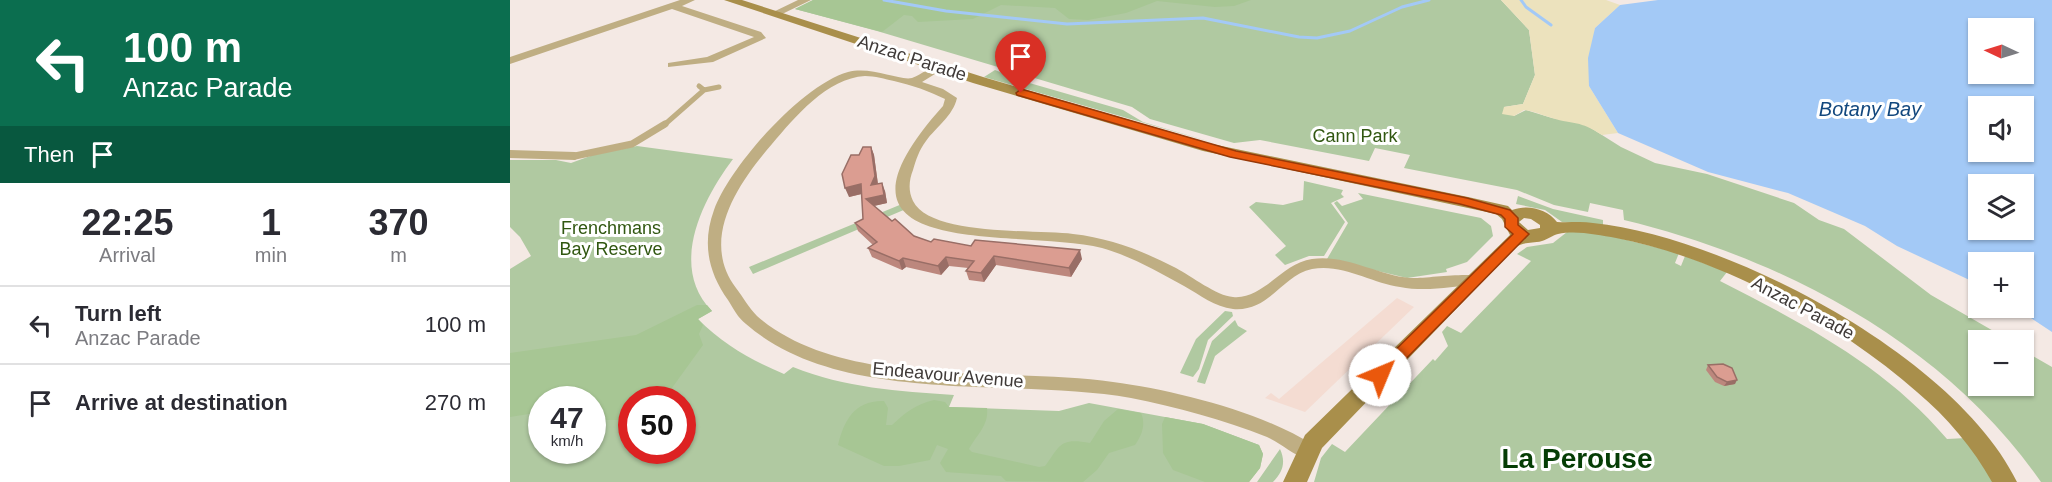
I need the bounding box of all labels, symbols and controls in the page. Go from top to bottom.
north arrow [1968,18,2034,84]
map controls [1968,18,2034,396]
icon: left [24,24,102,102]
text: 100 m [123,24,242,71]
street label: Anzac Parade [855,31,969,85]
pin [995,31,1046,93]
icon: arrive [1004,40,1037,73]
text: Anzac Parade [123,73,293,103]
button: sound [1968,96,2034,162]
water label: Botany Bay [1819,98,1922,120]
park label: Cann Park [1312,126,1399,146]
icon: arrive [86,138,119,171]
text: Then [24,142,74,167]
button: layers [1968,174,2034,240]
text: 22:25 [81,202,173,243]
text: 1 [261,202,281,243]
text: 370 [368,202,429,243]
park label: Frenchmans Bay Reserve [559,218,663,259]
text: Arrival [99,244,156,266]
text: min [255,244,287,266]
text: m [390,244,407,266]
button: + [1968,252,2034,318]
street label: Anzac Parade [1748,273,1858,343]
text: Turn left [75,301,161,326]
icon: left [24,309,57,342]
text: 100 m [425,312,486,337]
text: Anzac Parade [75,327,201,349]
button: − [1968,330,2034,396]
position arrow [1348,343,1412,407]
street label: Endeavour Avenue [872,358,1024,392]
speed limit sign: 50 [618,386,696,464]
icon: arrive [24,387,57,420]
text: Arrive at destination [75,390,288,415]
text: 270 m [425,390,486,415]
text: 47 [550,401,584,434]
text: km/h [551,432,583,449]
district label: La Perouse [1502,443,1652,474]

